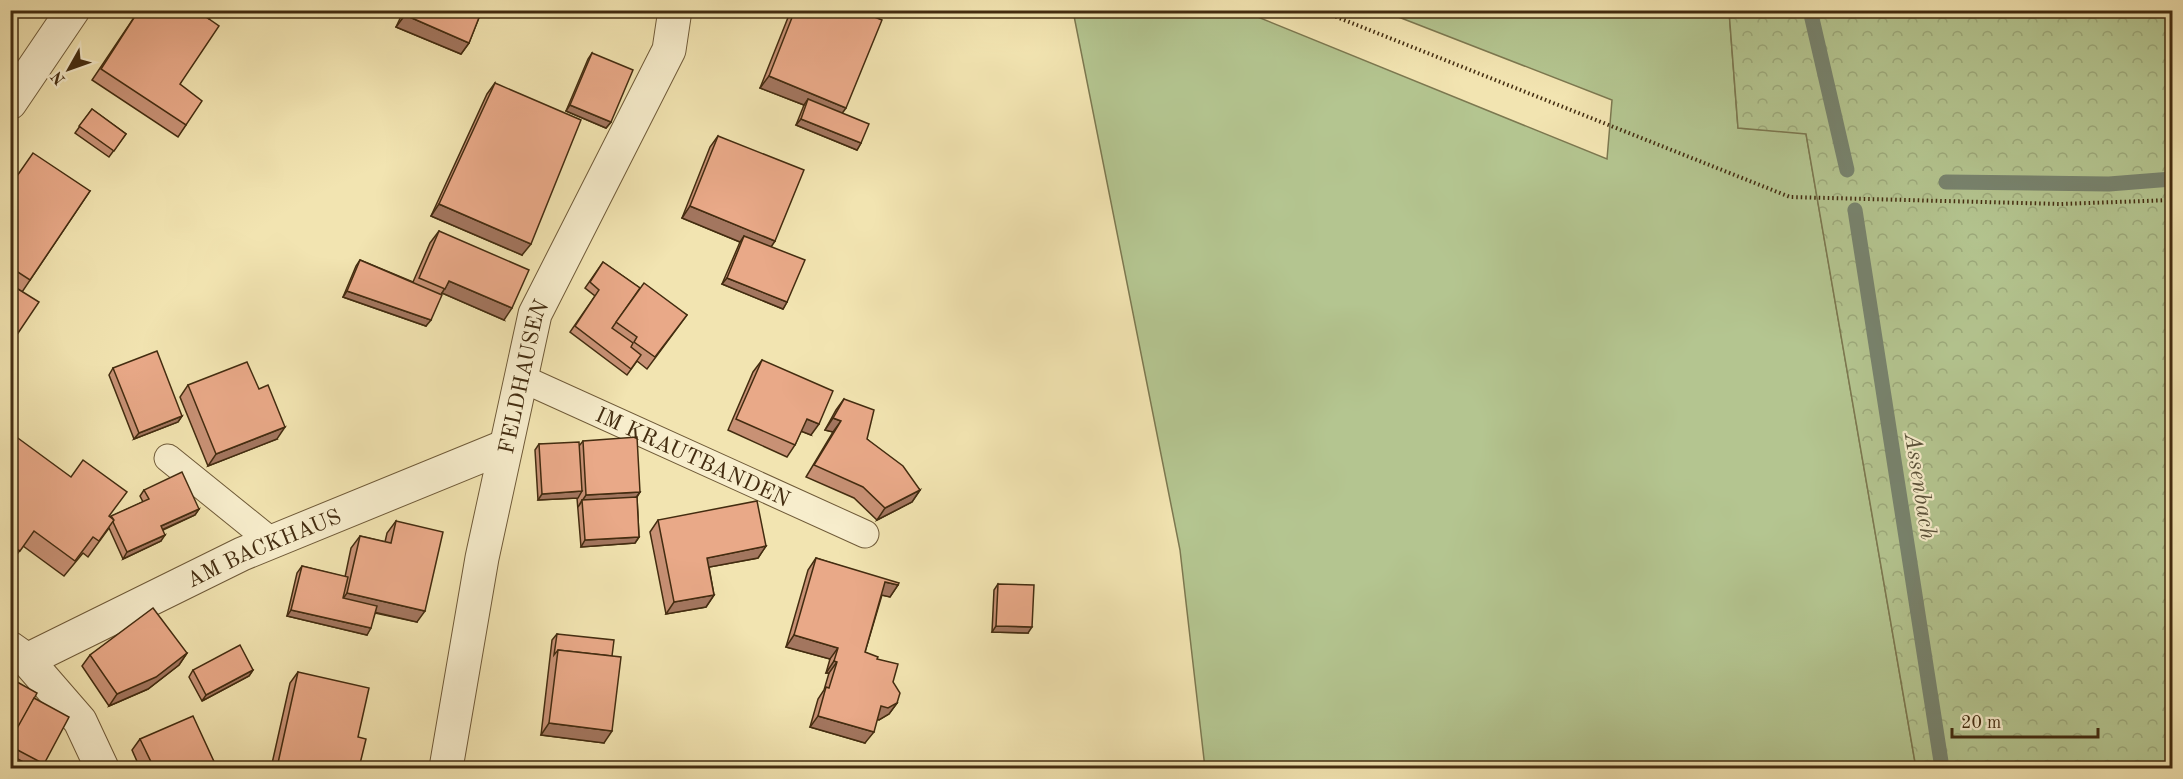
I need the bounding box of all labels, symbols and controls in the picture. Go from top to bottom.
north arrow [39,39,99,99]
text: N [48,67,69,87]
street label: FELDHAUSEN [496,297,553,456]
street label: IM KRAUTBANDEN [592,404,793,511]
water label: Assenbach [1898,429,1939,542]
street label: AM BACKHAUS [184,506,344,593]
scale bar [1952,701,2098,739]
text: 20 m [1961,714,2001,732]

